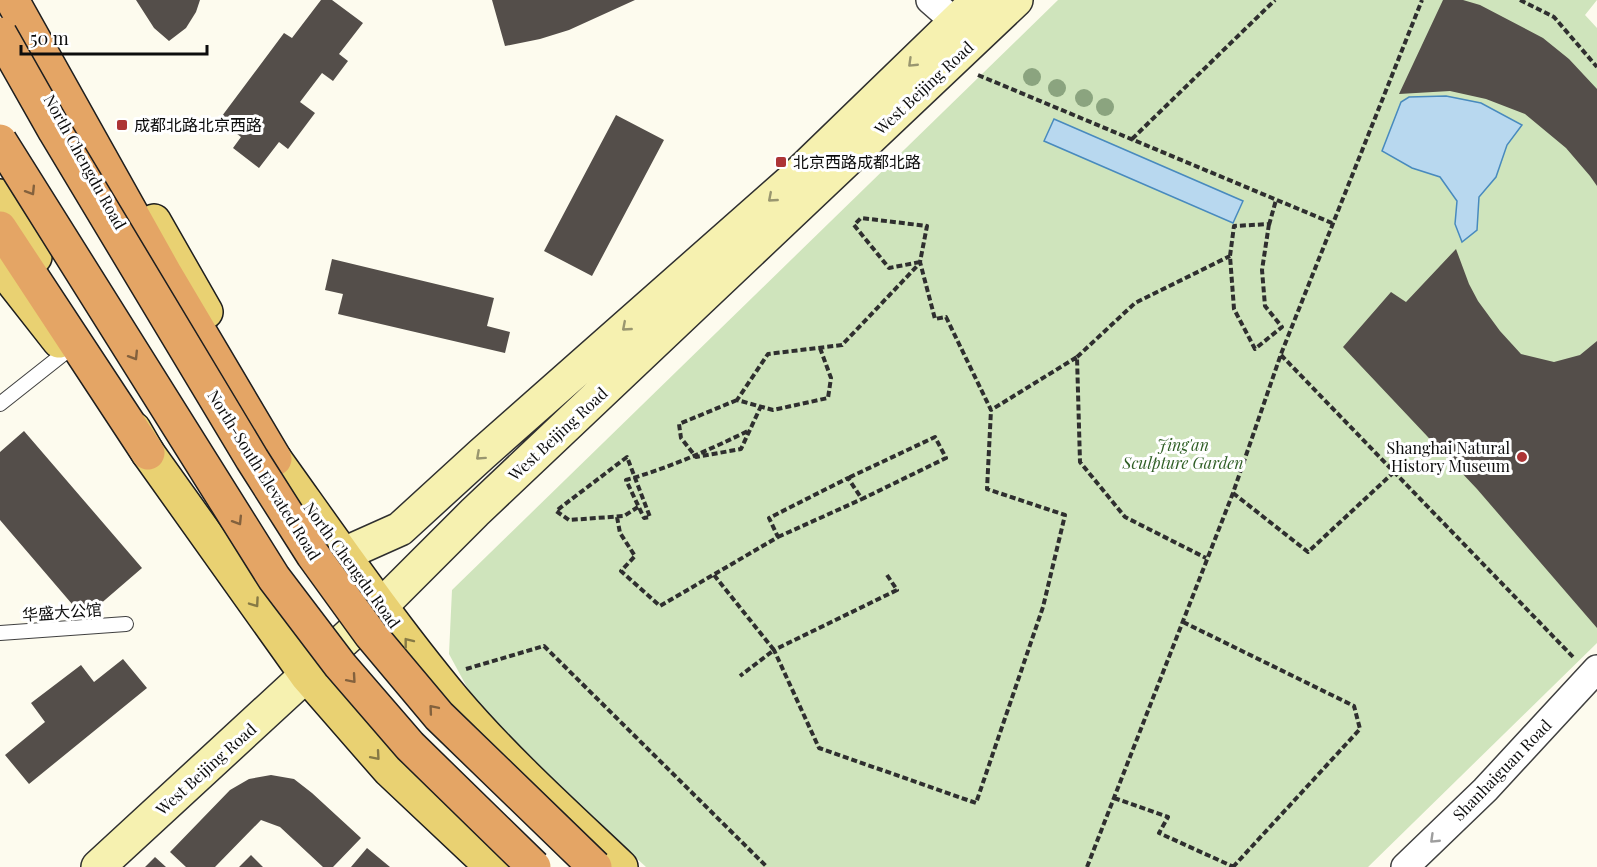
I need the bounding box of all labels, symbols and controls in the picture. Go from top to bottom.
scale bar [21,18,207,56]
text: 50 m [30,26,69,50]
street label: West Beijing Road [869,36,978,140]
one-way arrow [909,55,920,66]
street label: North Chengdu Road [40,91,131,233]
place label: 成都北路北京西路 [134,114,262,135]
marker: 成都北路北京西路 [115,118,129,132]
place label: 北京西路成都北路 [793,151,921,172]
marker: 北京西路成都北路 [774,155,788,169]
one-way arrow [23,184,34,195]
one-way arrow [768,191,779,202]
one-way arrow [622,320,633,331]
one-way arrow [127,350,139,360]
street label: West Beijing Road [503,382,612,486]
street label: North-South Elevated Road [203,386,325,564]
park label: Jing'an Sculpture Garden [1122,434,1243,473]
place label: Shanghai Natural History Museum [1387,437,1510,476]
one-way arrow [476,449,487,460]
marker: Shanghai Natural History Museum [1515,450,1529,464]
street label: North Chengdu Road [299,497,405,632]
one-way arrow [230,515,242,525]
one-way arrow [248,597,259,608]
street label: 华盛大公馆 [21,598,103,625]
one-way arrow [405,637,416,648]
one-way arrow [345,672,356,683]
one-way arrow [429,705,440,716]
street label: Shanhaiguan Road [1448,714,1555,825]
street label: West Beijing Road [150,718,260,820]
one-way arrow [369,749,380,759]
one-way arrow [1430,832,1440,843]

